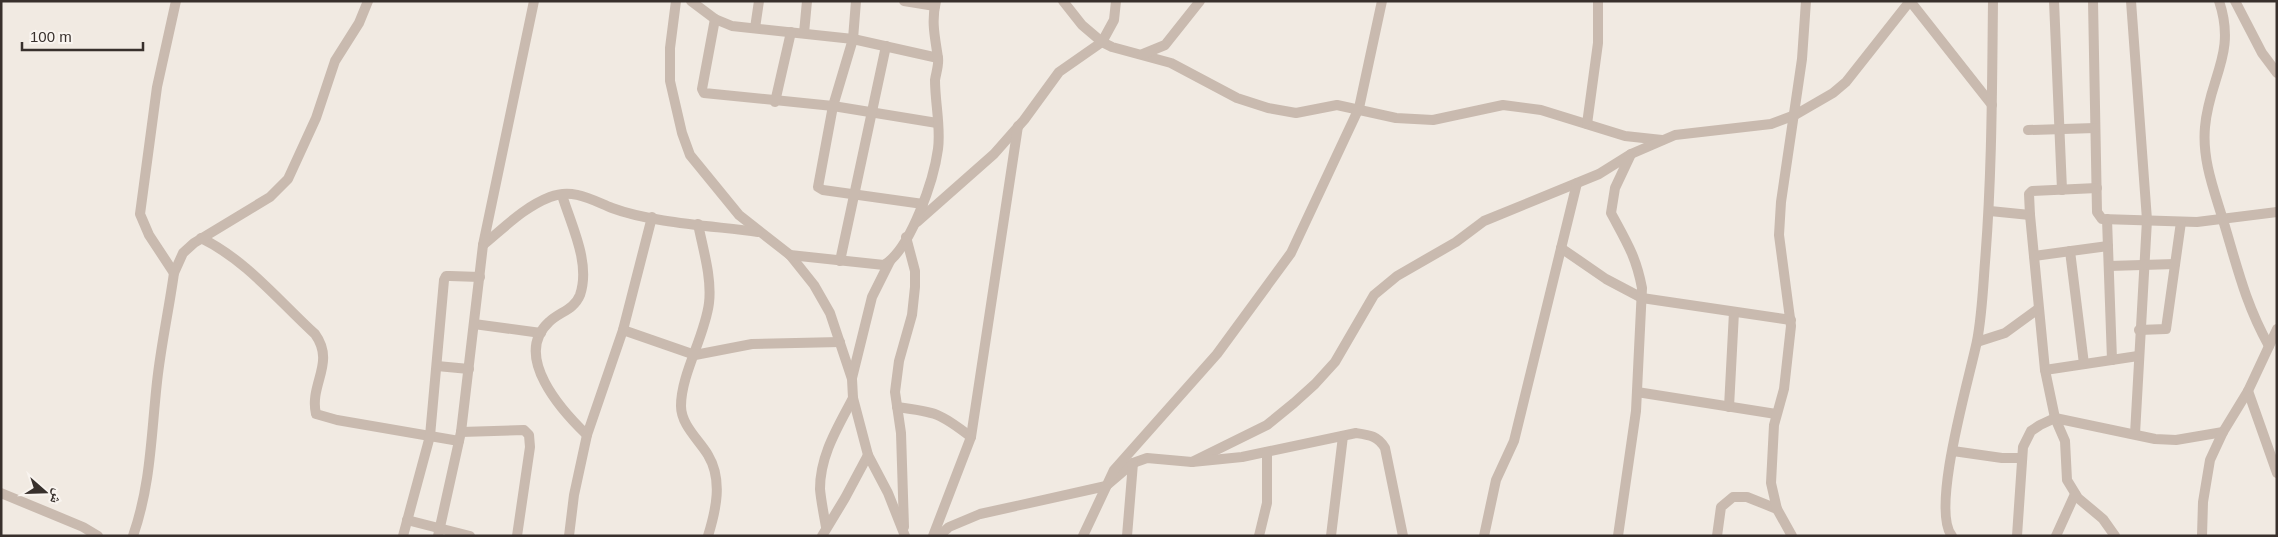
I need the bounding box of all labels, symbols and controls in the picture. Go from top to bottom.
scale bar [22,20,144,52]
text: 100 m [30,28,72,45]
north arrow [20,467,70,517]
text: ش [46,486,67,506]

